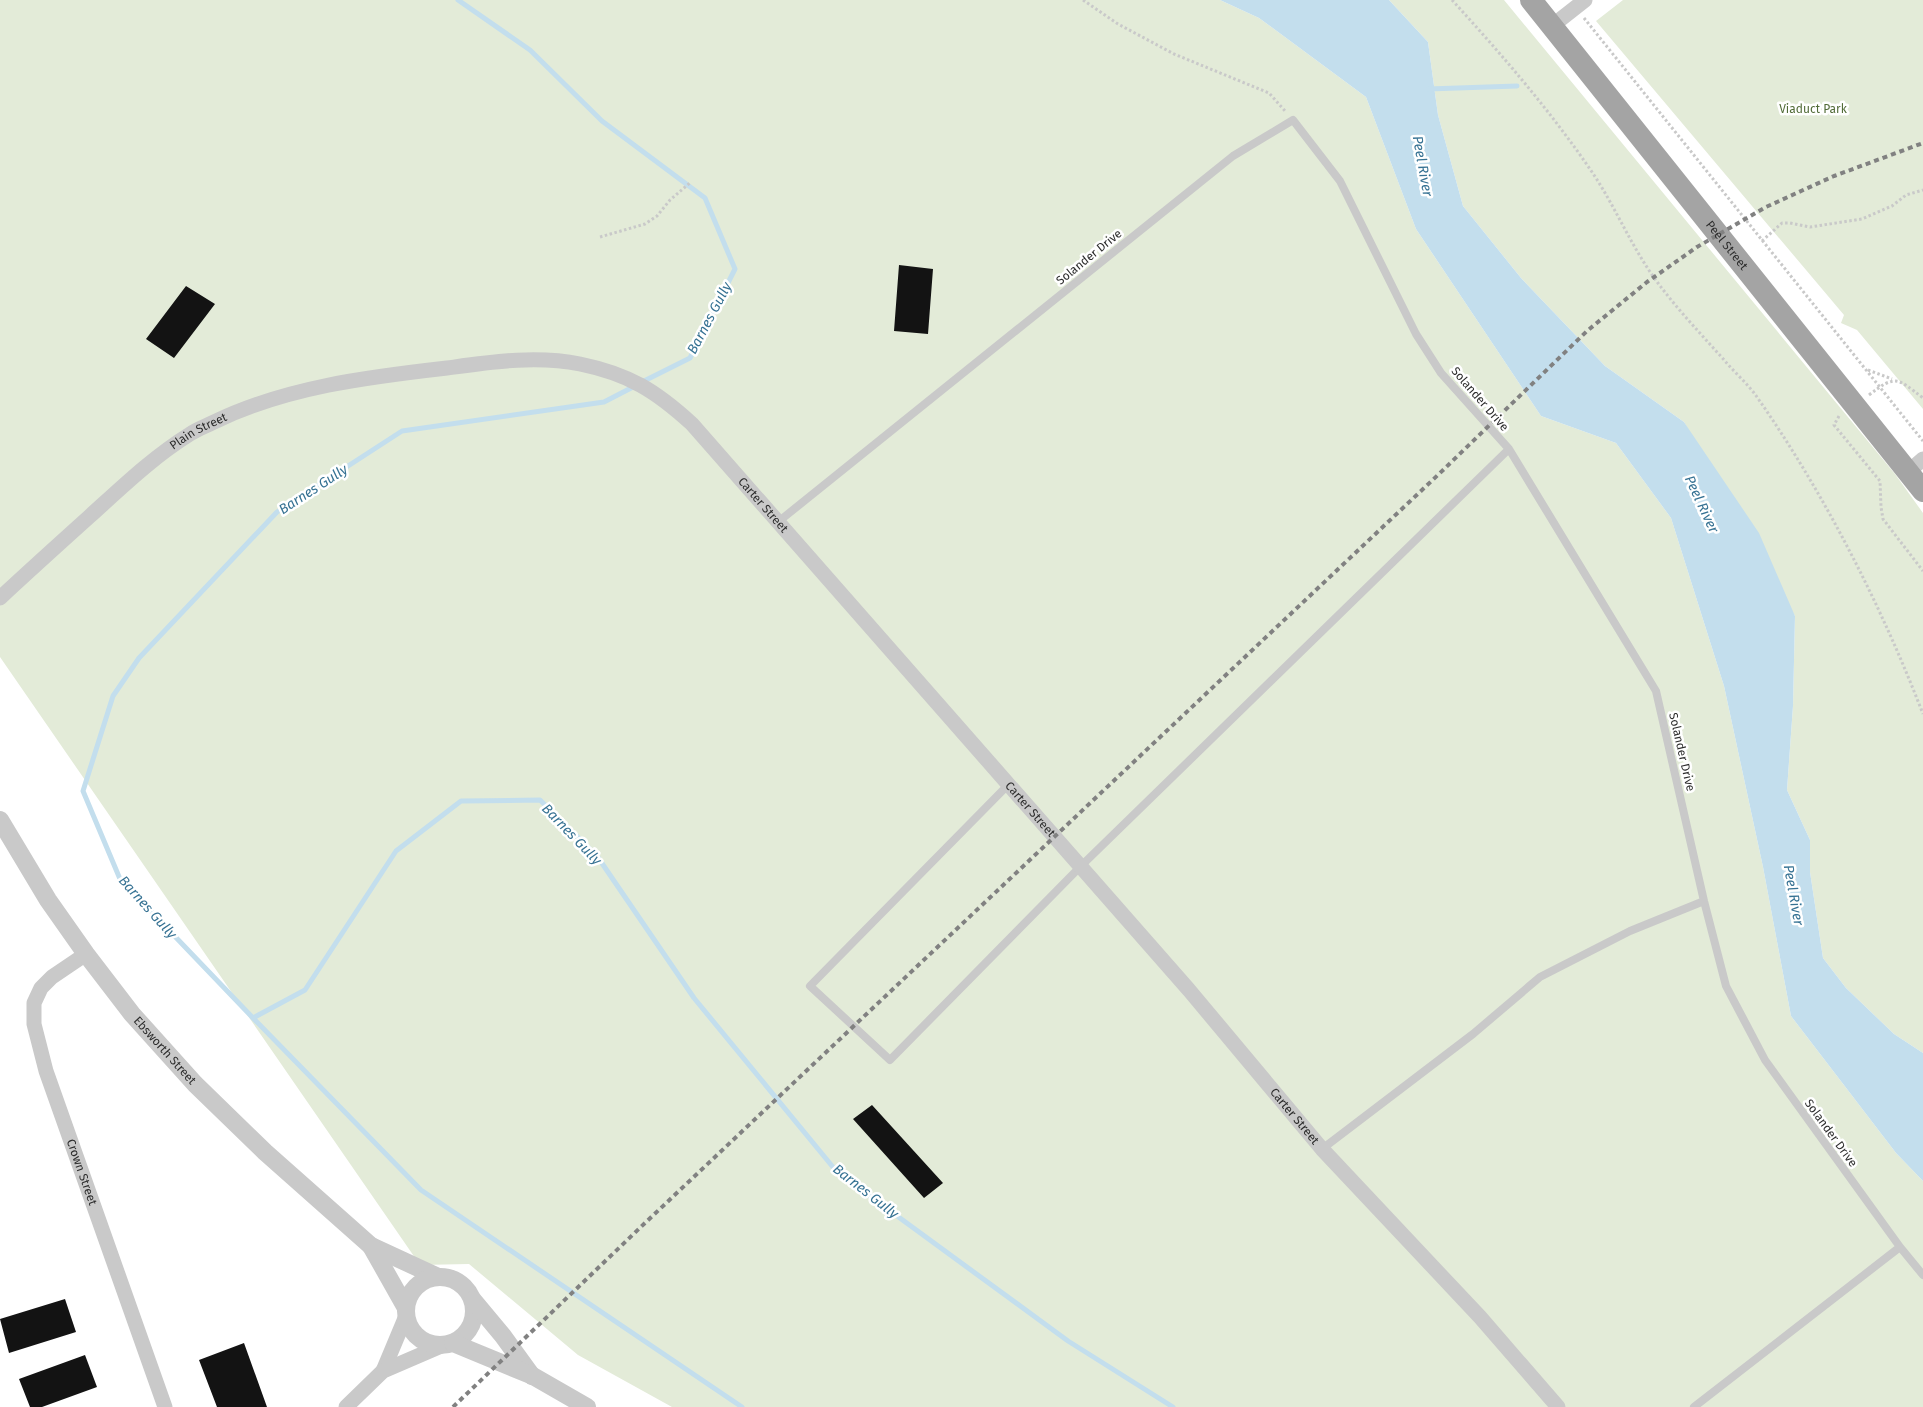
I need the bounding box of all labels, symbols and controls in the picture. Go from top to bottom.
park label: Viaduct Park [1779,102,1848,116]
water label: Peel River [1409,134,1436,198]
street label: Peel Street [1703,218,1751,273]
street label: Solander Drive [1053,226,1125,288]
water label: Barnes Gully [683,278,736,357]
street label: Solander Drive [1448,364,1512,434]
street label: Plain Street [167,410,230,452]
water label: Barnes Gully [276,460,352,518]
water label: Peel River [1681,473,1722,536]
street label: Carter Street [735,475,792,536]
street label: Solander Drive [1666,711,1698,793]
street label: Carter Street [1002,779,1059,840]
water label: Barnes Gully [538,800,606,869]
water label: Peel River [1780,863,1807,927]
water label: Barnes Gully [115,872,181,943]
street label: Ebsworth Street [131,1014,199,1088]
street label: Carter Street [1267,1085,1322,1148]
street label: Solander Drive [1802,1096,1860,1170]
street label: Crown Street [64,1137,100,1208]
water label: Barnes Gully [829,1160,903,1223]

